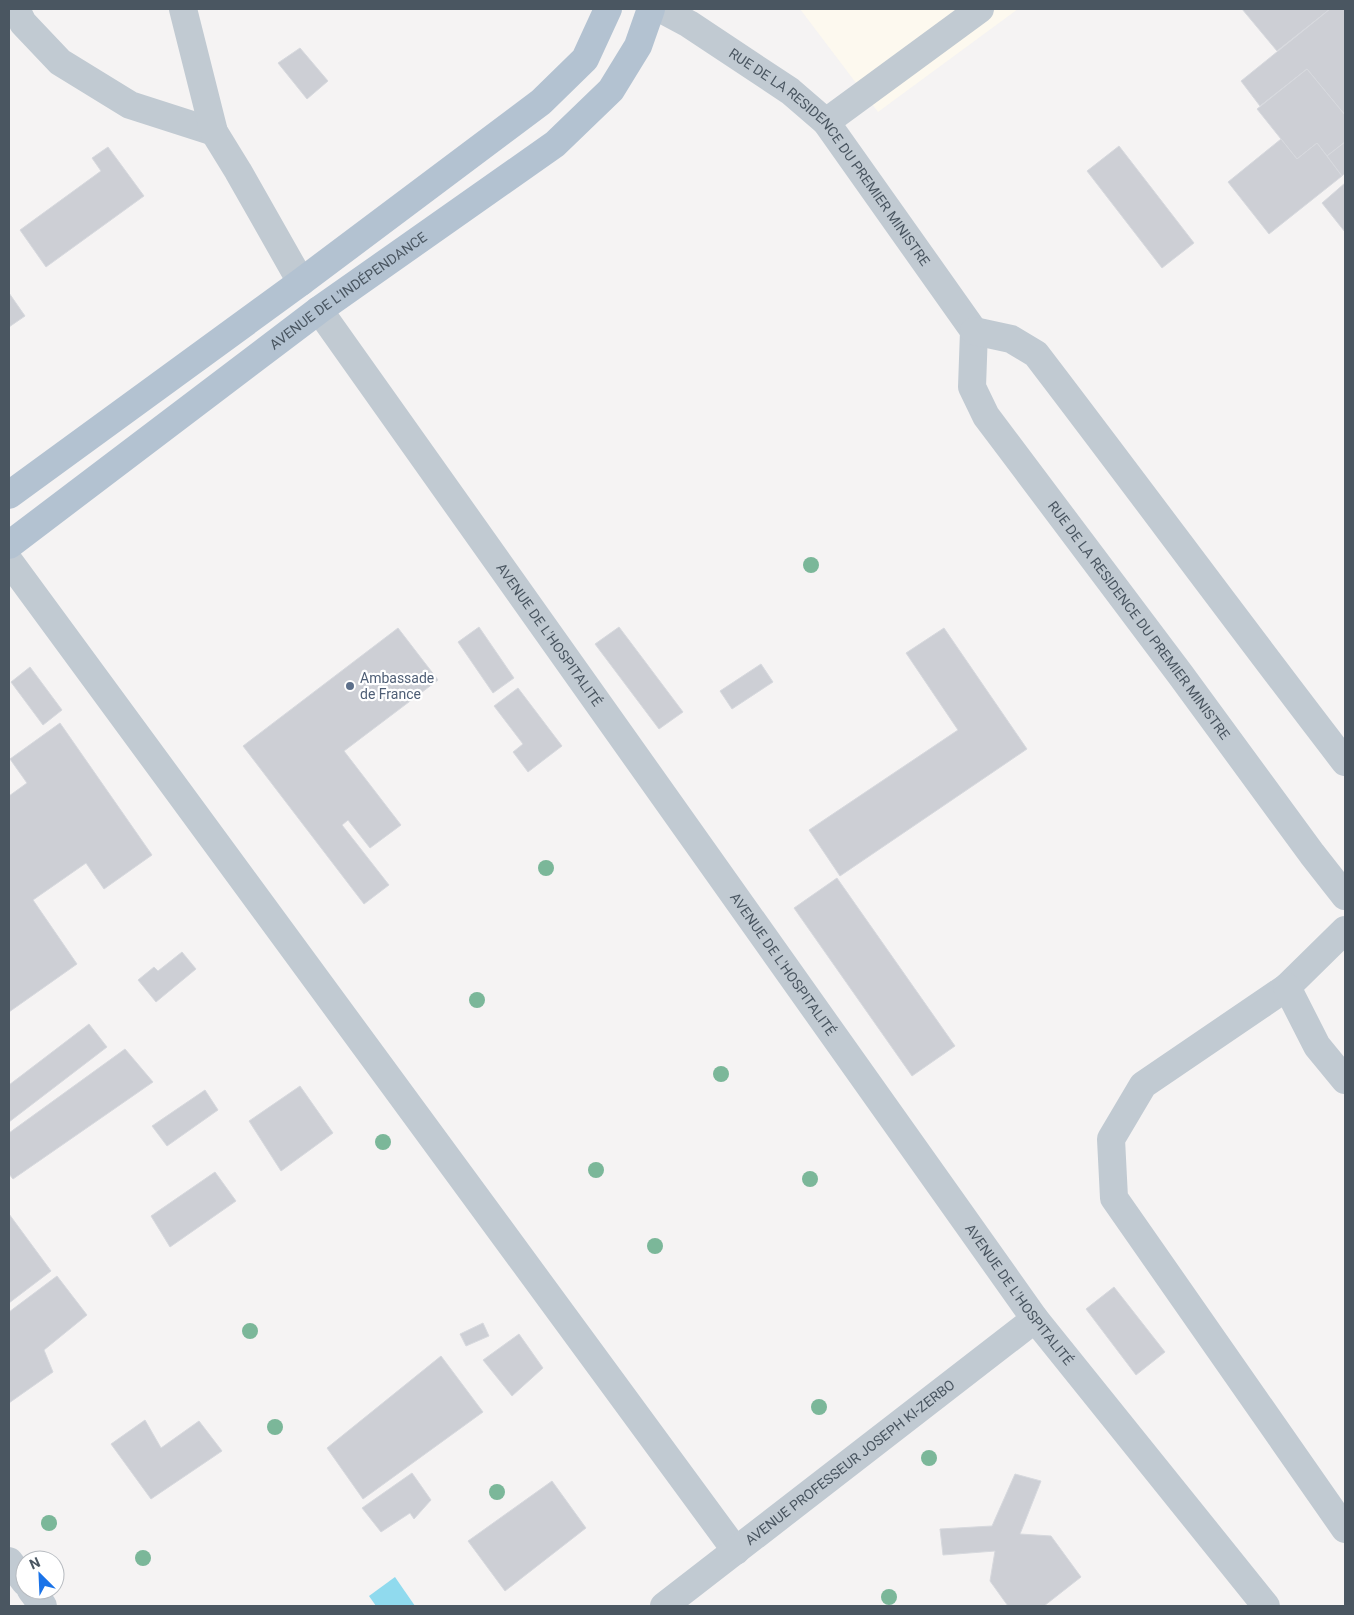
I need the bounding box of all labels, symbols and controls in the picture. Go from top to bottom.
street label: RUE DE LA RESIDENCE DU PREMIER MINISTRE [726,45,933,269]
street label: AVENUE DE L'INDÉPENDANCE [266,229,430,353]
street label: RUE DE LA RESIDENCE DU PREMIER MINISTRE [1045,498,1233,742]
street label: AVENUE DE L'HOSPITALITÉ [493,560,606,709]
place label: Ambassade de France [360,670,434,702]
marker: Ambassade de France [344,680,356,692]
street label: AVENUE DE L'HOSPITALITÉ [727,890,840,1039]
street label: AVENUE DE L'HOSPITALITÉ [962,1221,1077,1368]
street label: AVENUE PROFESSEUR JOSEPH KI-ZERBO [742,1376,958,1548]
north arrow [15,1550,65,1600]
text: N [27,1554,42,1572]

